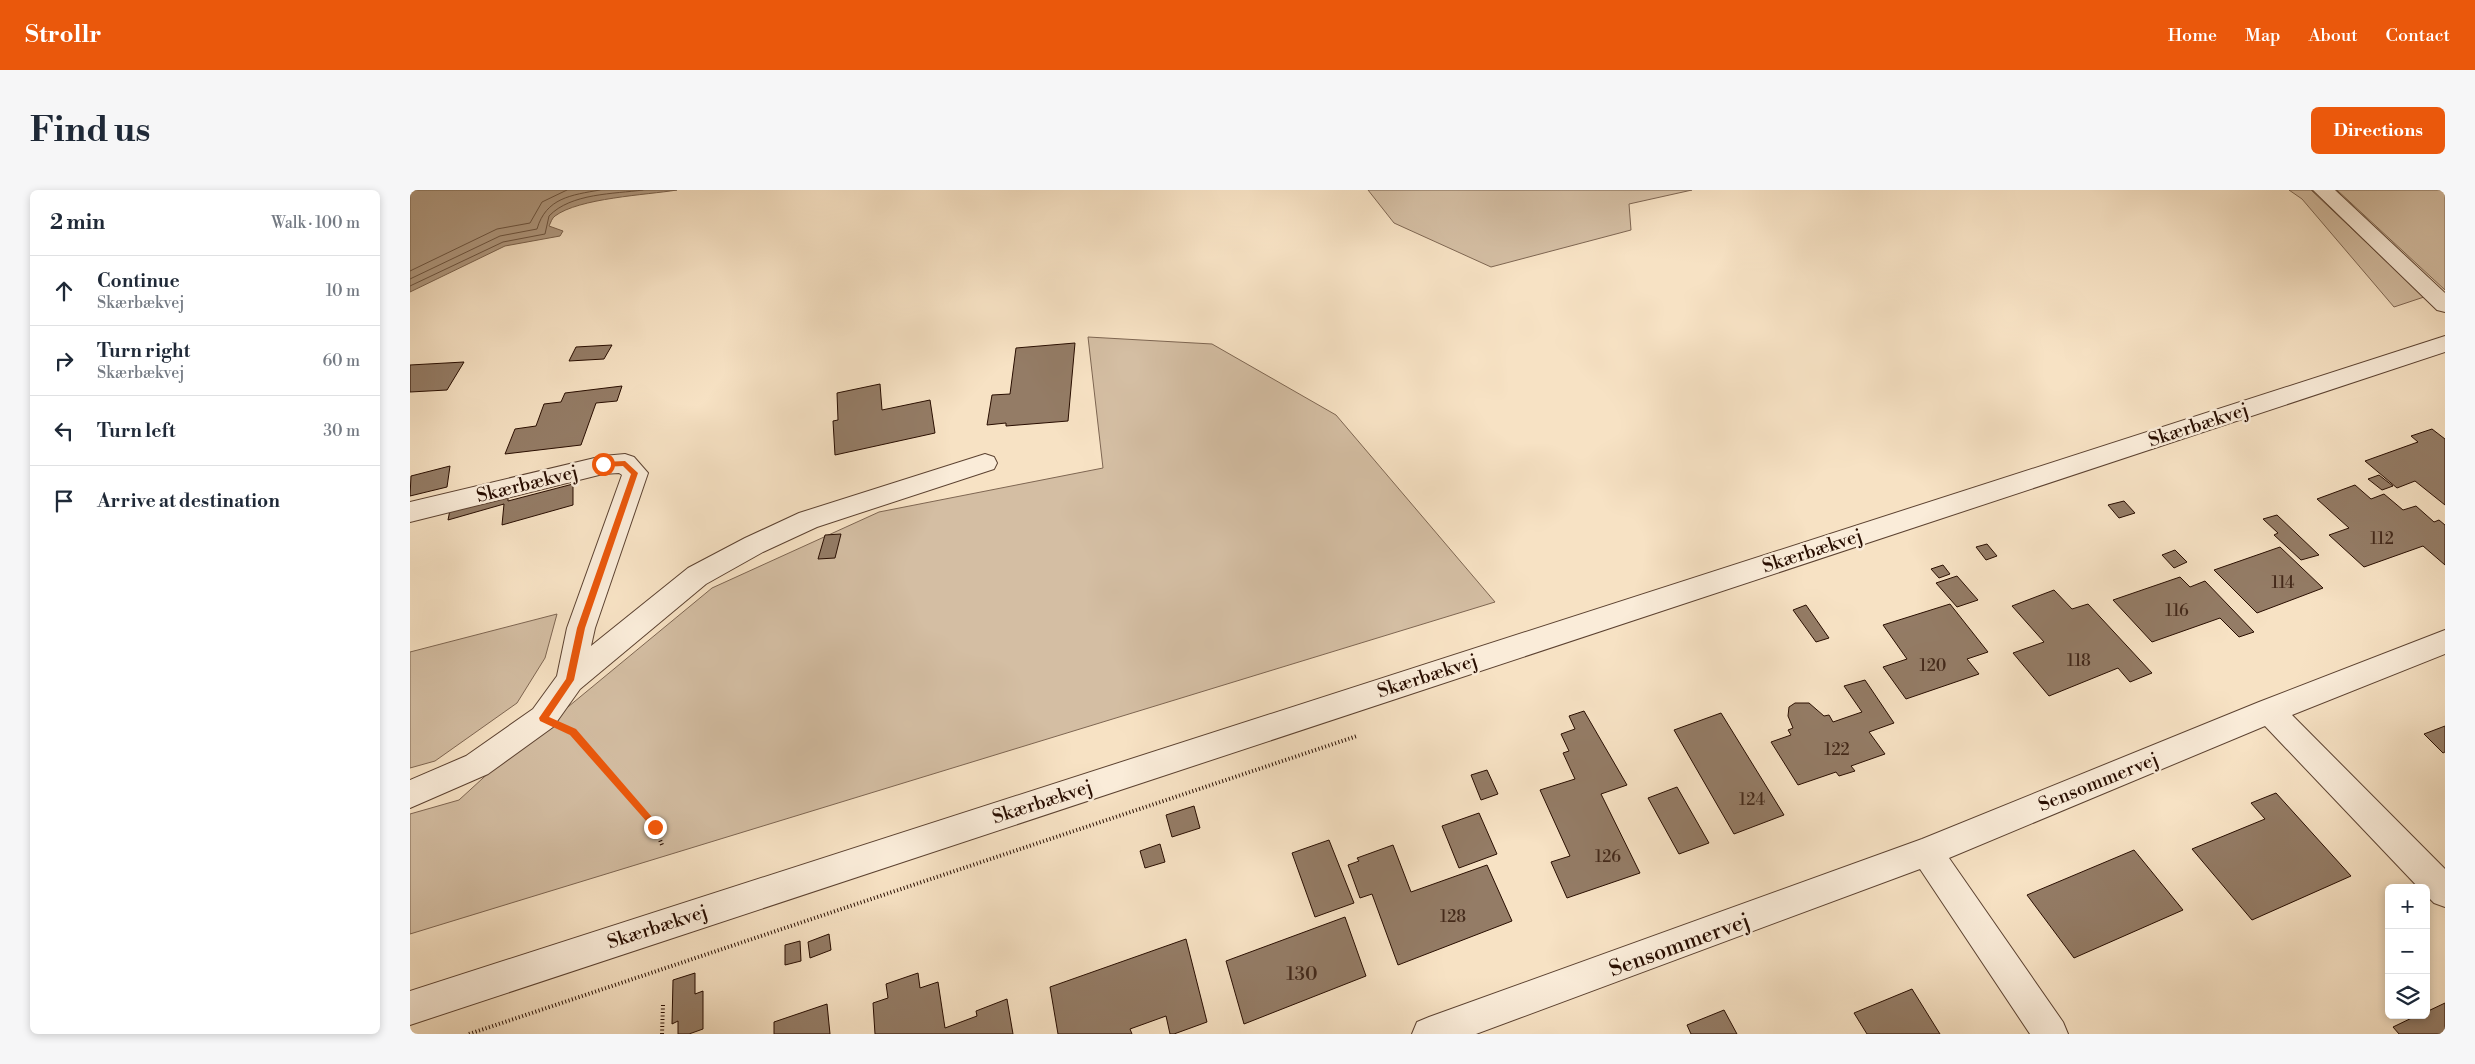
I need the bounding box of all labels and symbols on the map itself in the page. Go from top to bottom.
street label: Skærbækvej [2145,397,2251,452]
route start [592,453,615,476]
street label: Skærbækvej [474,460,581,508]
street label: Skærbækvej [1759,523,1865,578]
house number: 112 [2370,529,2394,549]
house number: 114 [2271,573,2295,593]
house number: 116 [2165,601,2189,621]
street label: Skærbækvej [1374,648,1480,703]
house number: 118 [2067,651,2091,671]
house number: 120 [1920,656,1946,676]
house number: 122 [1824,740,1850,760]
street label: Sensommervej [2035,747,2162,817]
street label: Skærbækvej [989,774,1095,829]
house number: 124 [1739,790,1765,810]
route end [644,816,667,839]
house number: 126 [1595,847,1621,867]
street label: Skærbækvej [604,899,710,954]
house number: 128 [1440,907,1466,927]
street label: Sensommervej [1605,907,1754,983]
house number: 130 [1286,962,1318,986]

